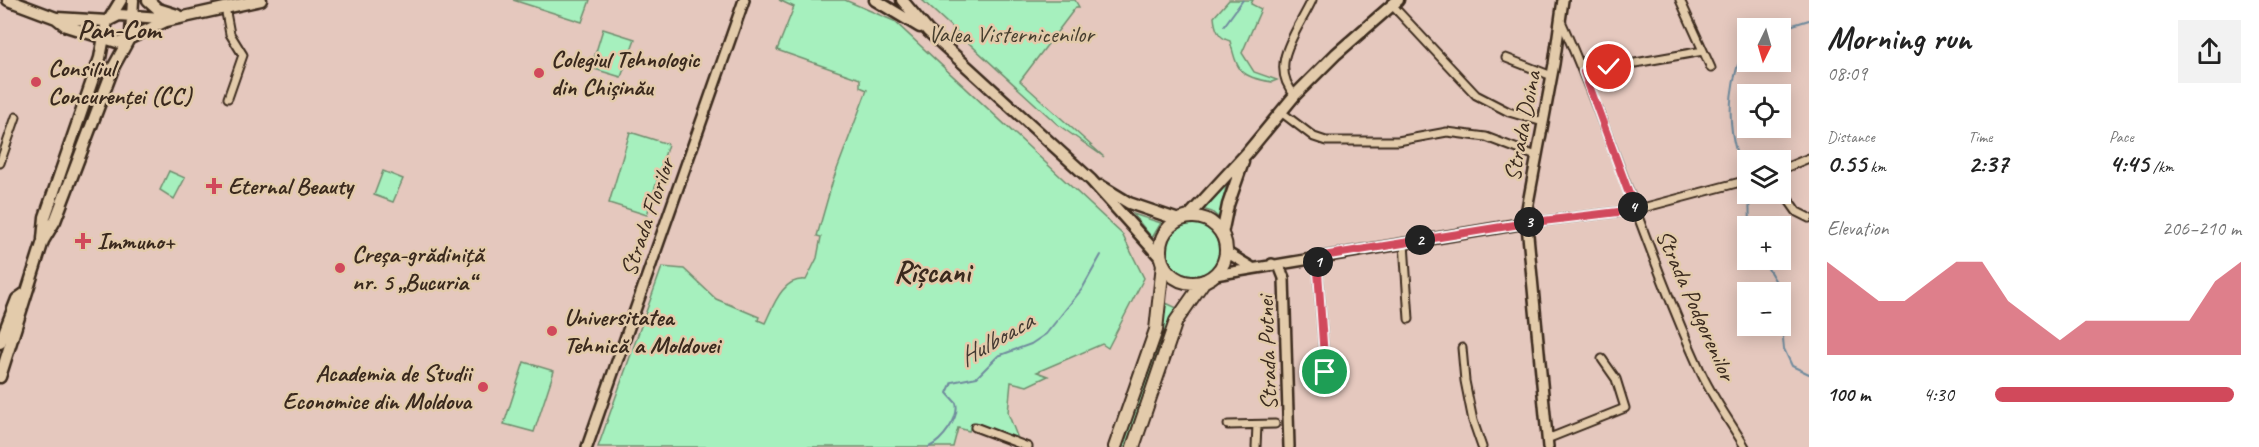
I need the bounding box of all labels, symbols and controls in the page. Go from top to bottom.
district label: Pan-Com [78,12,163,46]
text: Morning run [1827,17,1971,59]
north arrow [1737,18,1791,72]
map controls [1737,18,1791,336]
park label: Valea Visternicenilor [928,19,1096,49]
button: share [2178,20,2241,83]
pin [1583,41,1634,92]
place label: Colegiul Tehnologic din Chișinău [551,44,701,102]
icon: check [1592,50,1625,83]
place label: Consiliul Concurenței (СС) [48,53,193,111]
text: 08:09 [1827,61,1867,86]
marker: Colegiul Tehnologic din Chișinău [532,66,546,80]
street label: Strada Doina [1497,67,1548,184]
marker: Consiliul Concurenței (СС) [29,75,43,89]
button: locate [1737,84,1791,138]
text: Distance [1827,127,1875,147]
text: Time [1968,127,1992,147]
text: Pace [2109,127,2134,147]
text: 0.55 [1827,147,1866,180]
text: 2:37 [1968,147,2008,180]
text: 4:45 [2109,147,2149,180]
button: layers [1737,150,1791,204]
street label: Strada Florilor [613,152,682,280]
text: km [1866,157,1886,177]
text: /km [2149,157,2174,177]
place label: Eternal Beauty [228,171,355,201]
marker: Eternal Beauty [205,177,223,195]
pin: 4 [1618,192,1648,222]
text: 4 [1629,197,1637,217]
pin: 3 [1514,207,1544,237]
text: 3 [1525,212,1533,232]
button: + [1737,216,1791,270]
text: Elevation [1827,216,1889,241]
text: 206–210 m [2162,216,2241,241]
pin: 2 [1405,225,1435,255]
street label: Strada Podgorenilor [1649,225,1744,387]
place label: Immuno+ [97,226,176,256]
text: 2 [1416,230,1424,250]
marker: Immuno+ [74,232,92,250]
place label: Creșa-grădiniță nr. 5 „Bucuria“ [352,239,486,297]
pin: 1 [1303,247,1333,277]
text: 1 [1314,252,1322,272]
district label: Rîșcani [894,253,974,291]
marker: Creșa-grădiniță nr. 5 „Bucuria“ [333,261,347,275]
button: − [1737,282,1791,336]
street label: Strada Putnei [1250,293,1284,411]
place label: Universitatea Tehnică a Moldovei [564,302,723,360]
water label: Hulboaca [953,303,1042,374]
marker: Universitatea Tehnică a Moldovei [545,324,559,338]
pin [1299,346,1350,397]
icon: arrive [1308,355,1341,388]
place label: Academia de Studii Economice din Moldova [282,358,474,416]
marker: Academia de Studii Economice din Moldova [476,380,490,394]
text: 100 m [1827,382,1870,407]
text: 4:30 [1923,382,1954,407]

